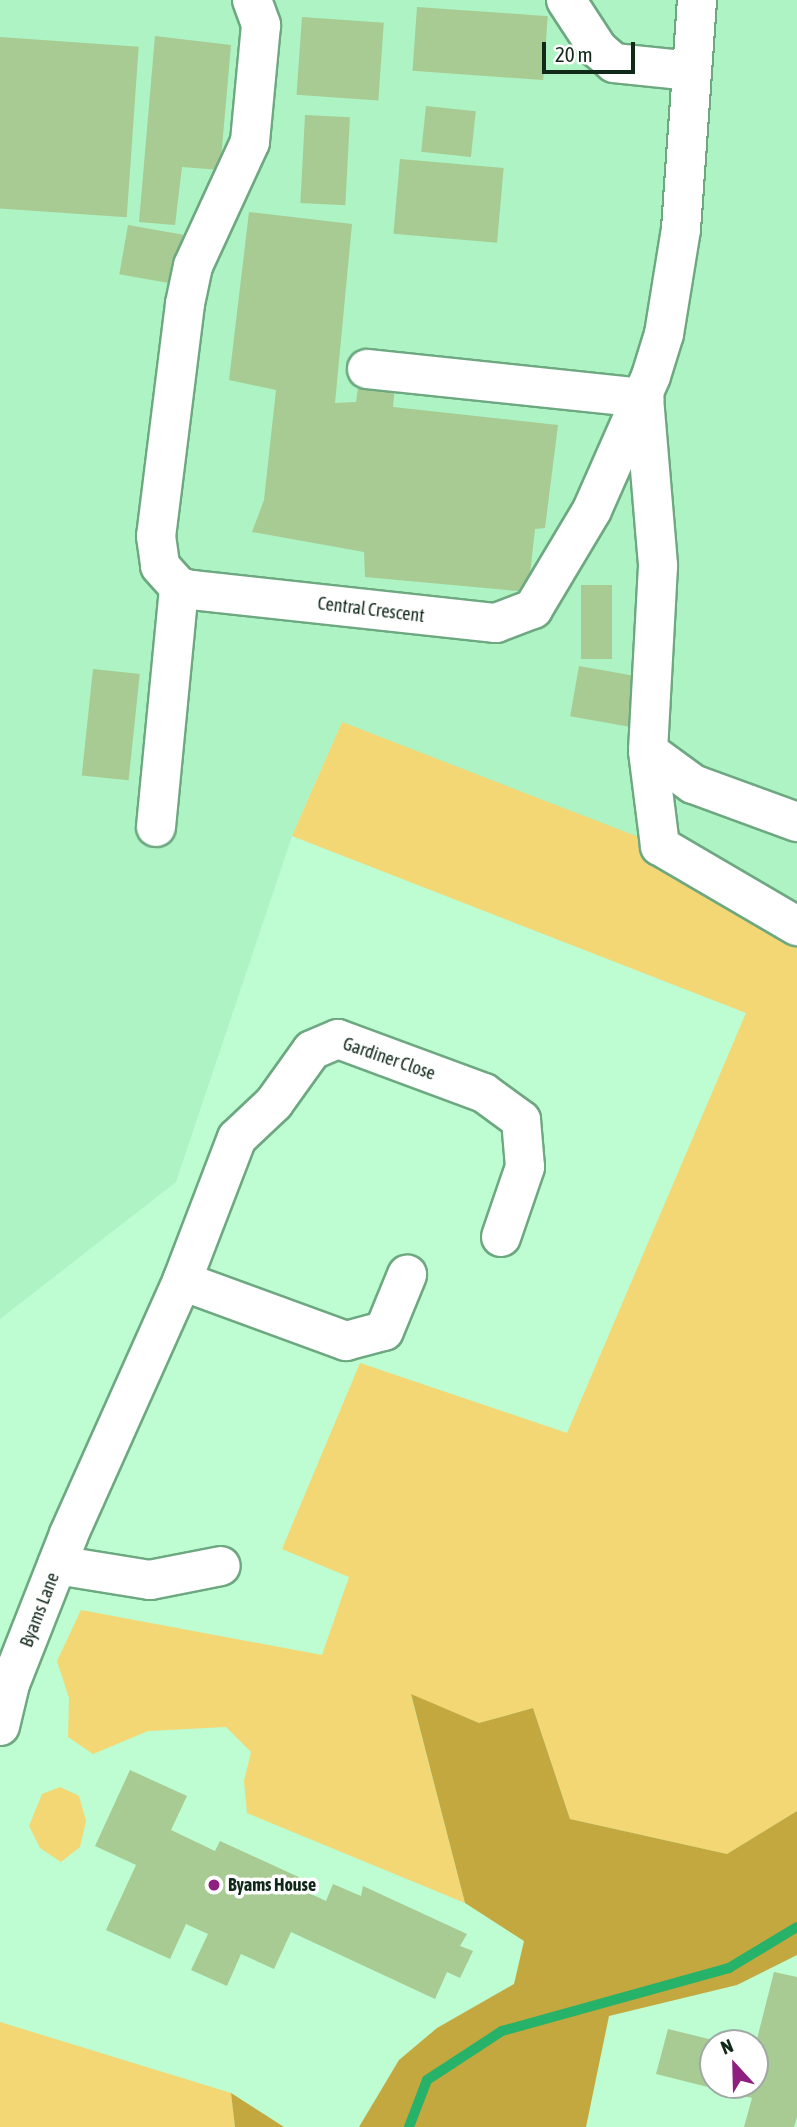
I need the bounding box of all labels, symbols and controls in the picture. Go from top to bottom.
scale bar [545,28,638,72]
text: 20 m [555,42,593,66]
street label: Central Crescent [316,593,426,627]
street label: Gardiner Close [340,1033,438,1085]
street label: Byams Lane [16,1570,64,1650]
place label: Byams House [228,1874,316,1896]
marker: Byams House [206,1877,222,1893]
north arrow [699,2029,769,2099]
text: N [718,2034,736,2059]

